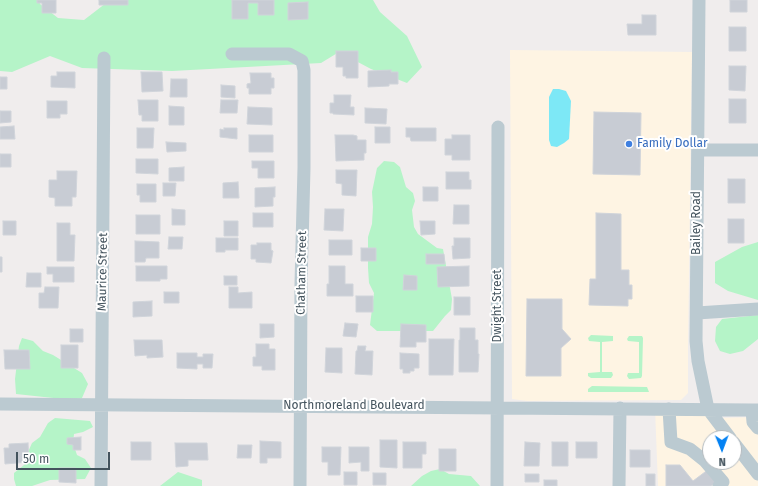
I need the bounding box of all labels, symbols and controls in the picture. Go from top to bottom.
place label: Family Dollar [637,137,708,151]
marker: Family Dollar [624,139,634,149]
street label: Bailey Road [690,191,704,255]
street label: Chatham Street [294,231,310,315]
street label: Maurice Street [95,233,111,311]
street label: Dwight Street [491,269,505,343]
street label: Northmoreland Boulevard [283,399,425,413]
north arrow [702,430,742,470]
scale bar [18,444,112,470]
text: 50 m [23,452,49,466]
text: N [718,455,726,468]

